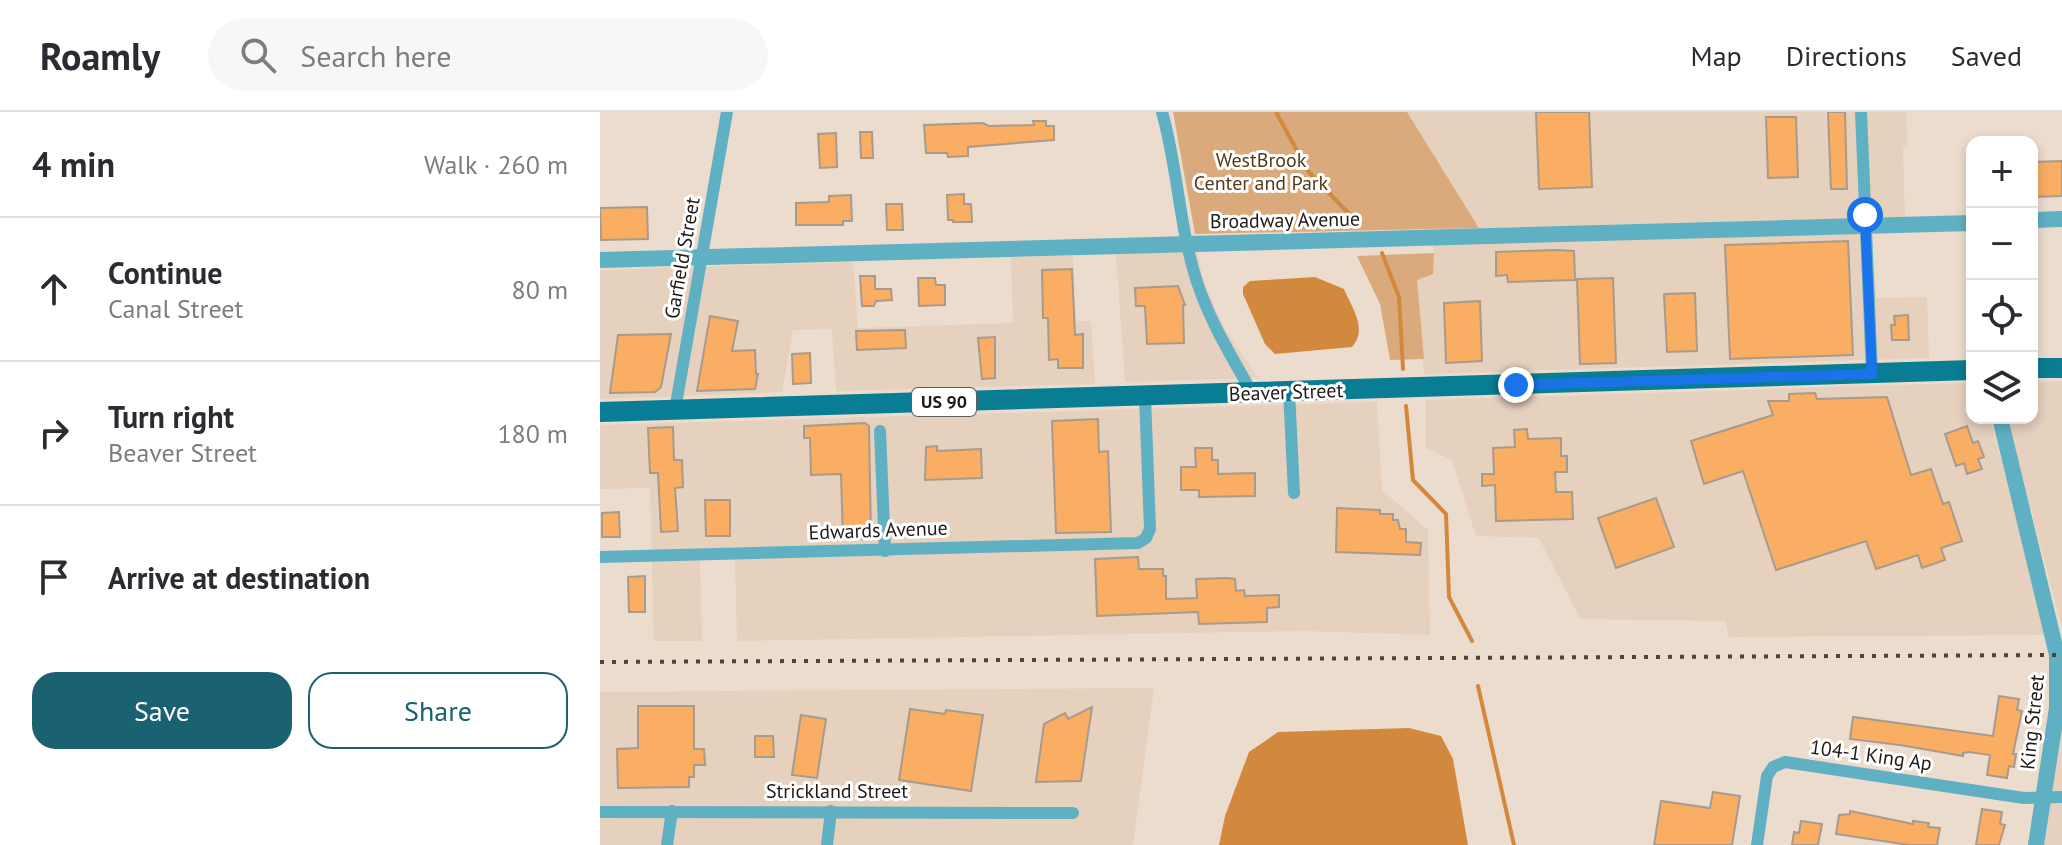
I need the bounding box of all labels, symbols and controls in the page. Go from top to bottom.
search box [208,19,768,91]
text: Roamly [40,31,160,80]
icon: search [236,33,280,77]
text: Search here [300,36,452,75]
text: Map [1691,37,1742,74]
text: Directions [1786,37,1907,74]
text: Saved [1951,37,2022,74]
map controls [1966,136,2038,424]
button: + [1966,136,2038,208]
text: 4 min [32,142,115,186]
park label: WestBrook Center and Park [1194,147,1329,196]
text: Walk · 260 m [424,148,568,181]
street label: Garfield Street [659,195,706,321]
route start [1847,197,1883,233]
street label: Broadway Avenue [1210,206,1360,234]
button: − [1966,208,2038,280]
text: Continue [108,253,222,292]
icon: ahead [32,267,76,311]
text: 80 m [512,273,568,306]
button: locate [1966,280,2038,352]
text: Canal Street [108,292,243,325]
button: layers [1966,352,2038,424]
route end [1498,367,1534,403]
street label: Beaver Street [1228,377,1344,407]
road number: US 90 [912,388,976,416]
text: Turn right [108,397,234,436]
icon: right [32,411,76,455]
text: 180 m [497,417,568,450]
text: Beaver Street [108,436,257,469]
street label: Edwards Avenue [808,515,948,545]
icon: arrive [32,555,76,599]
text: Arrive at destination [108,558,370,597]
button: Save [32,672,292,749]
button: Share [308,672,568,749]
street label: King Street [2014,673,2050,771]
street label: 104-1 King Ap [1808,734,1934,776]
street label: Strickland Street [766,778,908,804]

